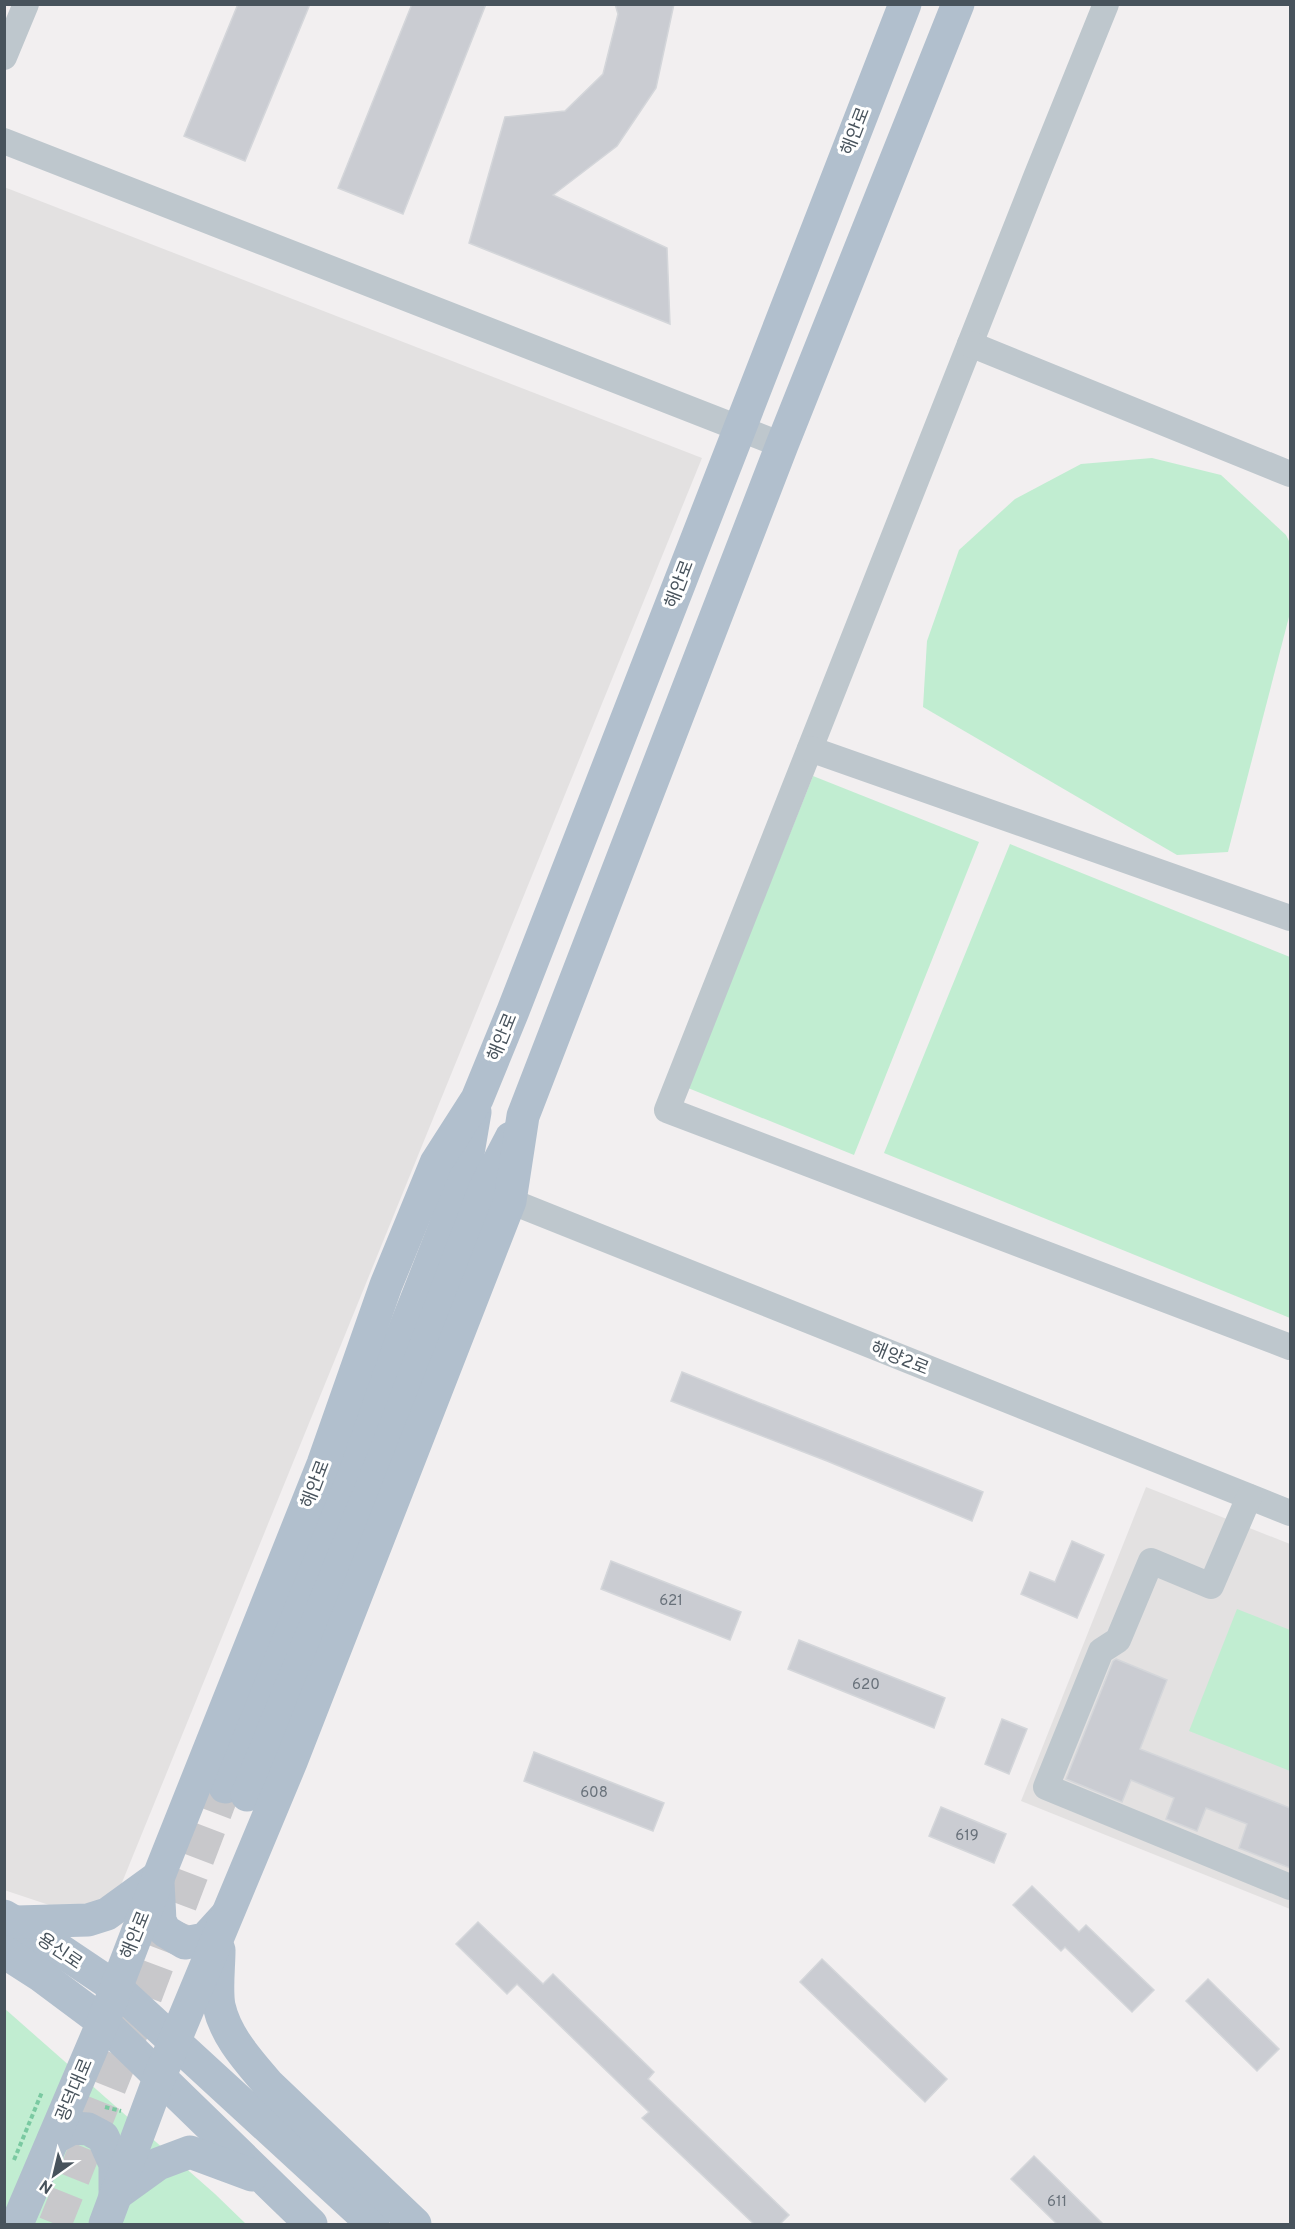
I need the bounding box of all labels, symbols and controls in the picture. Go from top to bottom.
street label: 해안로 [837,104,876,159]
street label: 해안로 [661,557,700,612]
street label: 해안로 [483,1010,523,1065]
street label: 해양2로 [867,1337,932,1381]
street label: 해안로 [297,1457,336,1512]
house number: 621 [659,1592,683,1611]
house number: 620 [852,1676,880,1695]
house number: 608 [580,1784,608,1803]
house number: 619 [955,1827,979,1846]
street label: 해안로 [116,1908,156,1963]
street label: 용신로 [32,1929,86,1976]
street label: 광덕대로 [52,2056,99,2126]
north arrow [24,2145,84,2205]
text: N [36,2174,57,2197]
house number: 611 [1047,2193,1067,2212]

